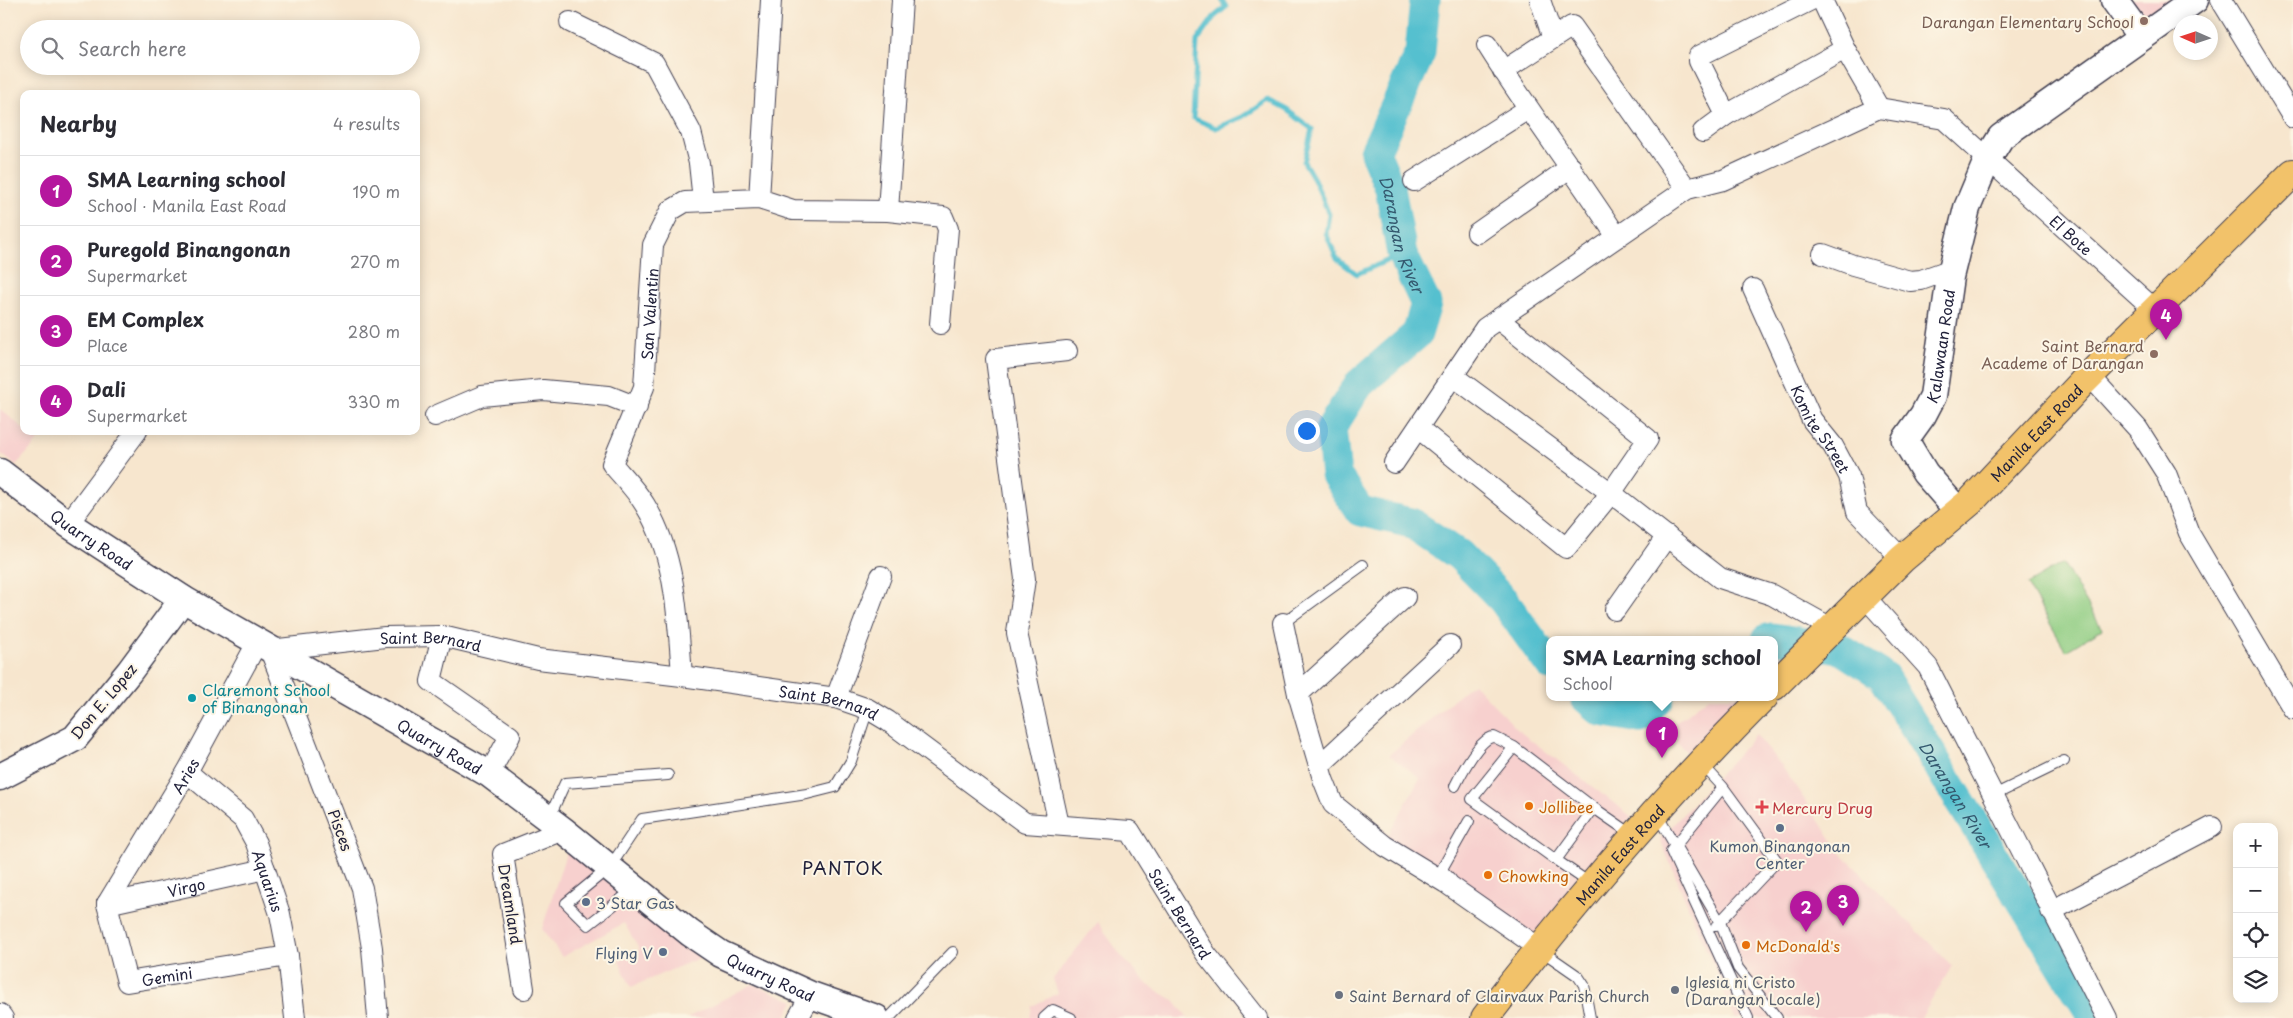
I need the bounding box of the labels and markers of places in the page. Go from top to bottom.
place label: Darangan Elementary School [1922,10,2134,33]
marker: Darangan Elementary School [2138,15,2150,27]
pin: 4 [2150,299,2182,340]
place label: Saint Bernard Academe of Darangan [1981,334,2144,374]
marker: Saint Bernard Academe of Darangan [2148,348,2160,360]
place label: Claremont School of Binangonan [202,678,330,718]
marker: Claremont School of Binangonan [186,692,198,704]
pin: 1 [1646,717,1678,758]
place label: Jollibee [1539,795,1593,818]
place label: Mercury Drug [1772,796,1873,819]
marker: Jollibee [1523,800,1535,812]
marker: Mercury Drug [1756,801,1768,813]
marker: Kumon Binangonan Center [1774,822,1786,834]
place label: Kumon Binangonan Center [1710,834,1850,874]
place label: Chowking [1498,864,1569,887]
marker: Chowking [1482,869,1494,881]
pin: 3 [1827,885,1859,926]
place label: 3 Star Gas [596,891,675,914]
pin: 2 [1790,891,1822,932]
marker: 3 Star Gas [580,896,592,908]
place label: McDonald's [1756,934,1840,957]
marker: McDonald's [1740,939,1752,951]
place label: Flying V [595,941,654,964]
marker: Flying V [657,946,669,958]
place label: Iglesia ni Cristo (Darangan Locale) [1685,970,1821,1010]
place label: Saint Bernard of Clairvaux Parish Church [1349,984,1650,1007]
marker: Iglesia ni Cristo (Darangan Locale) [1669,984,1681,996]
marker: Saint Bernard of Clairvaux Parish Church [1333,989,1345,1001]

